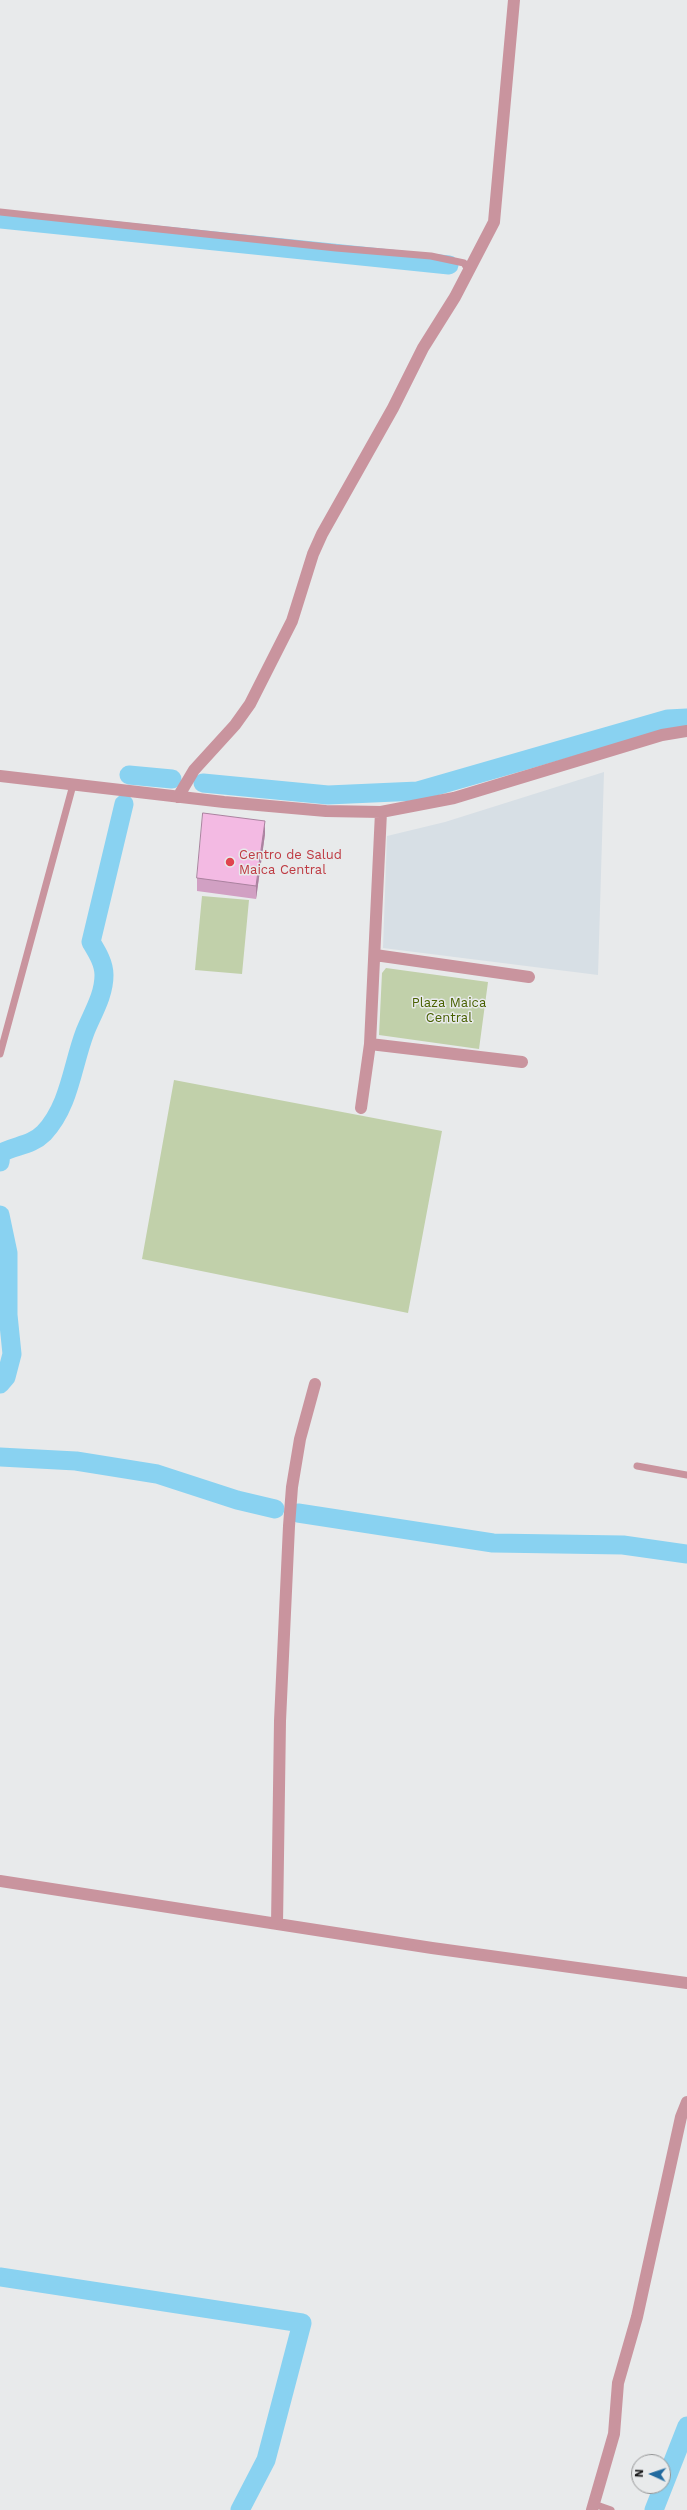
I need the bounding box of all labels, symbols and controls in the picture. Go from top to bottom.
place label: Centro de Salud Maica Central [239,847,342,878]
marker: Centro de Salud Maica Central [224,856,236,868]
park label: Plaza Maica Central [412,995,486,1026]
north arrow [631,2454,671,2494]
text: N [633,2469,646,2478]

